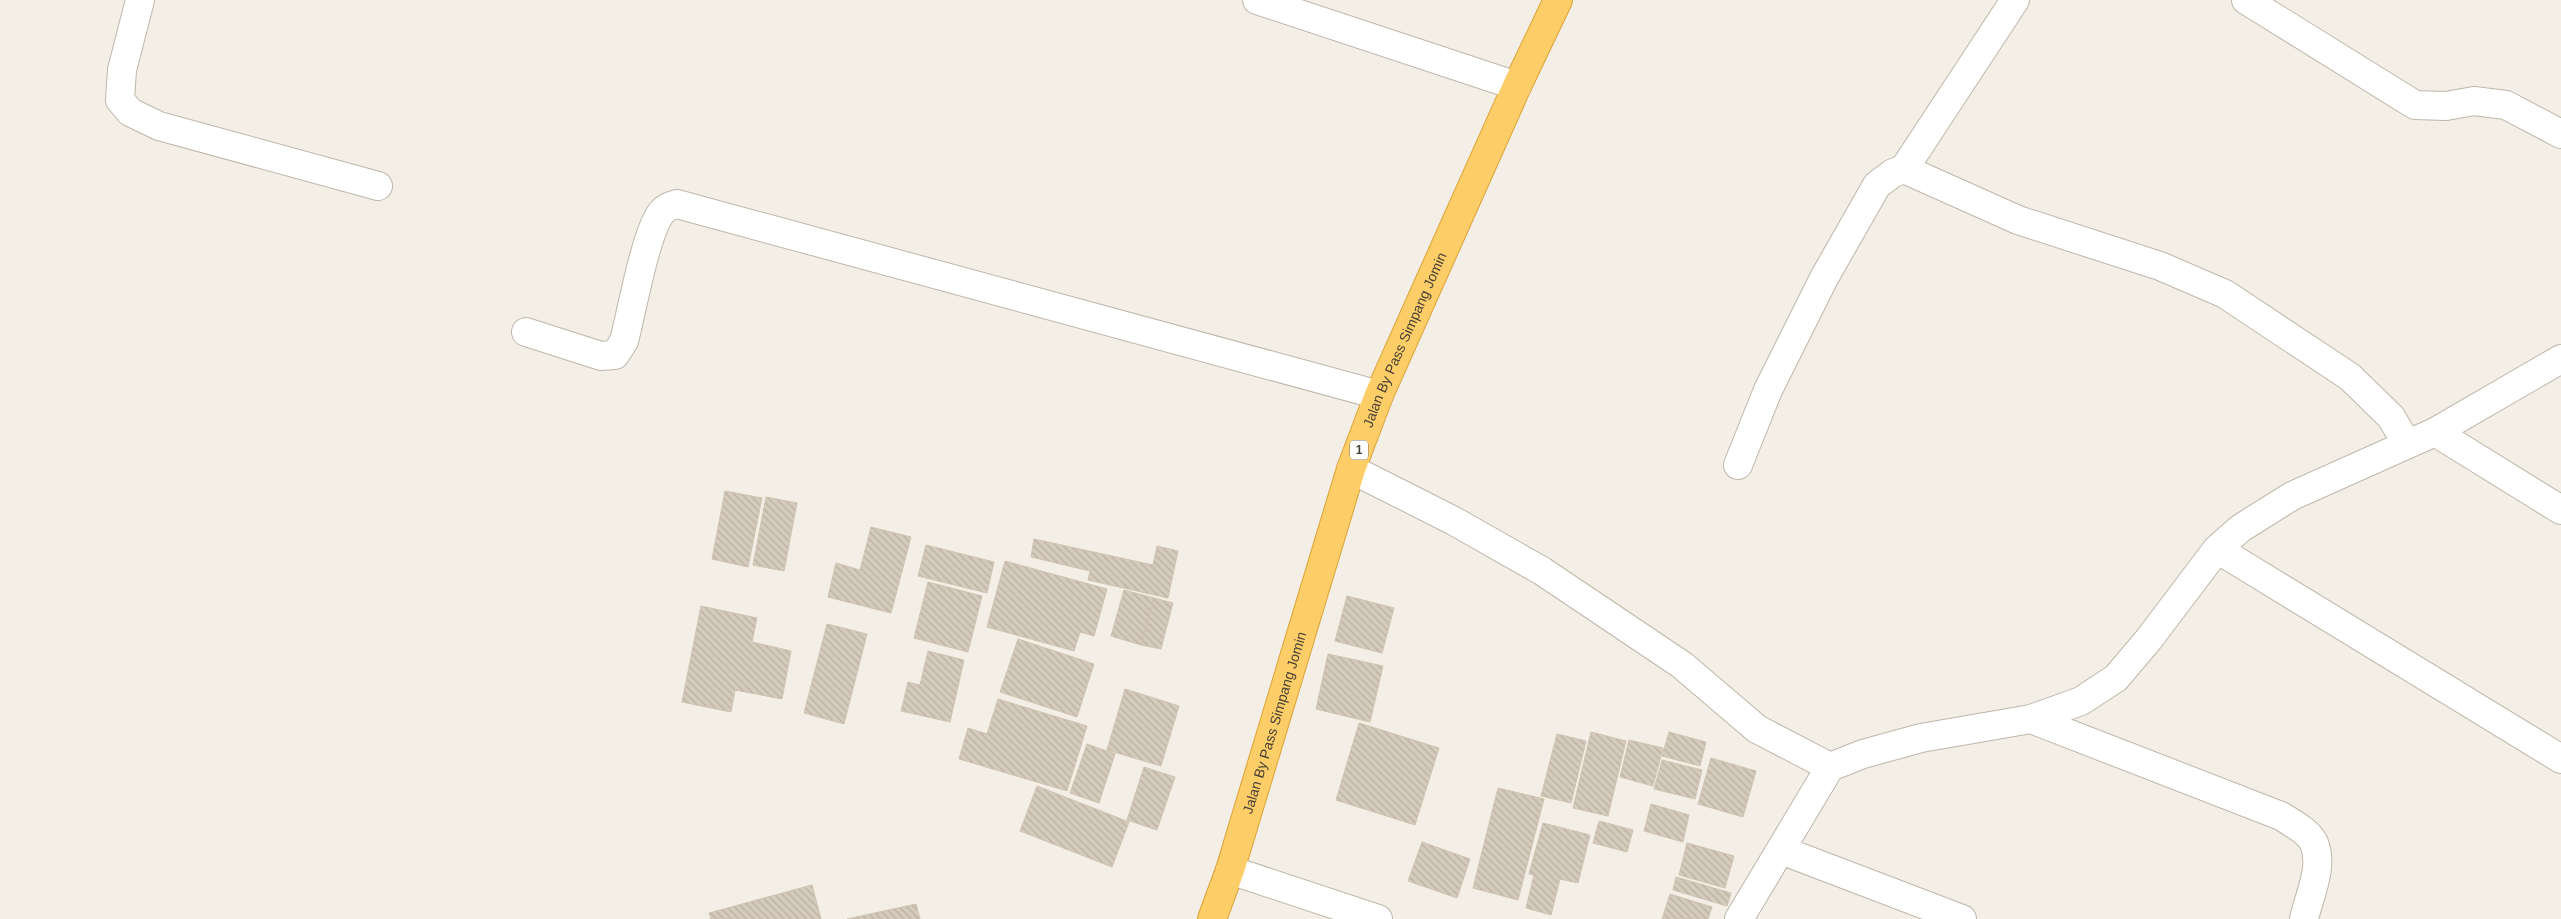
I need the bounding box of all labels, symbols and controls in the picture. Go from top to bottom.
street label: Jalan By Pass Simpang Jomin [1360,250,1450,429]
road number: 1 [1350,440,1368,460]
street label: Jalan By Pass Simpang Jomin [1239,630,1309,816]

